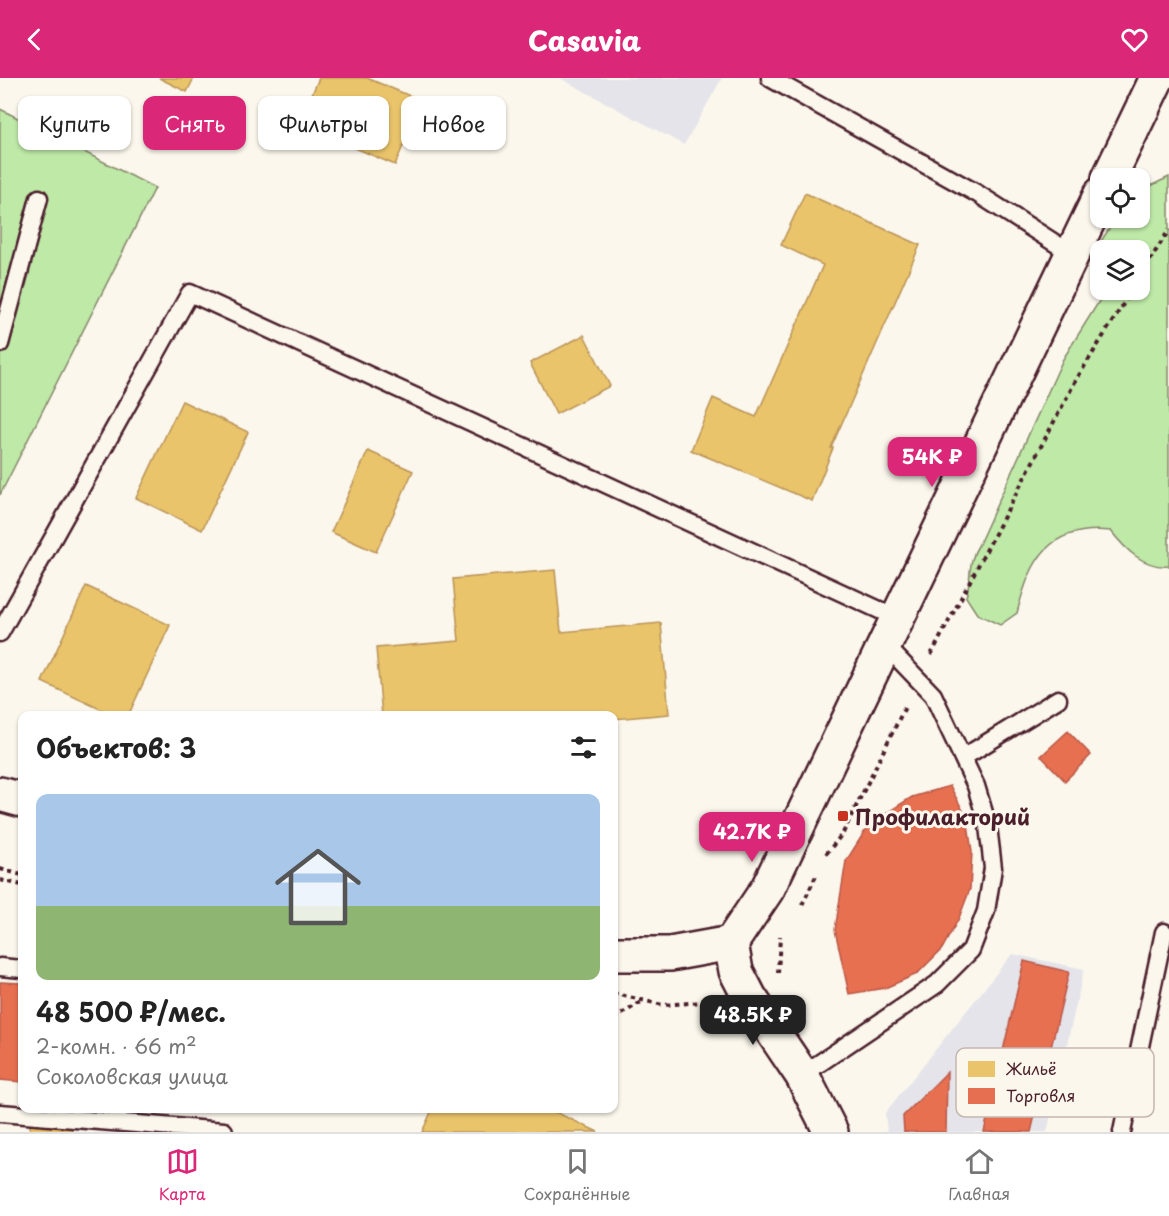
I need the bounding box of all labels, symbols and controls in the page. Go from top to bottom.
text: Casavia [528,19,641,60]
icon: back [18,23,51,56]
icon: heart [1118,23,1151,56]
chip: Купить [18,96,131,150]
chip: Снять [143,96,246,150]
chip: Фильтры [258,96,389,150]
chip: Новое [401,96,506,150]
map controls [1090,168,1150,300]
button: locate [1090,168,1150,228]
button: layers [1090,240,1150,300]
pin: 54K ₽ [890,437,974,488]
text: 54K ₽ [902,441,962,471]
text: Объектов: 3 [36,728,196,767]
icon: filters [567,731,600,764]
place label: Профилакторий [855,800,1030,832]
marker: Профилакторий [836,809,850,823]
pin: 42.7K ₽ [697,812,807,863]
text: 42.7K ₽ [713,816,791,846]
icon: home [264,833,372,941]
text: 48 500 ₽/мес. [36,992,226,1031]
pin: 48.5K ₽ [698,995,808,1046]
text: 48.5K ₽ [714,999,792,1029]
text: 2-комн. · 66 m² [36,1031,197,1061]
legend [956,1048,1154,1117]
text: Жильё [1005,1056,1056,1080]
text: Соколовская улица [36,1061,228,1091]
text: Торговля [1006,1083,1075,1107]
tab: Карта [159,1145,206,1205]
tab: Сохранённые [524,1145,631,1205]
tab: Главная [948,1145,1010,1205]

